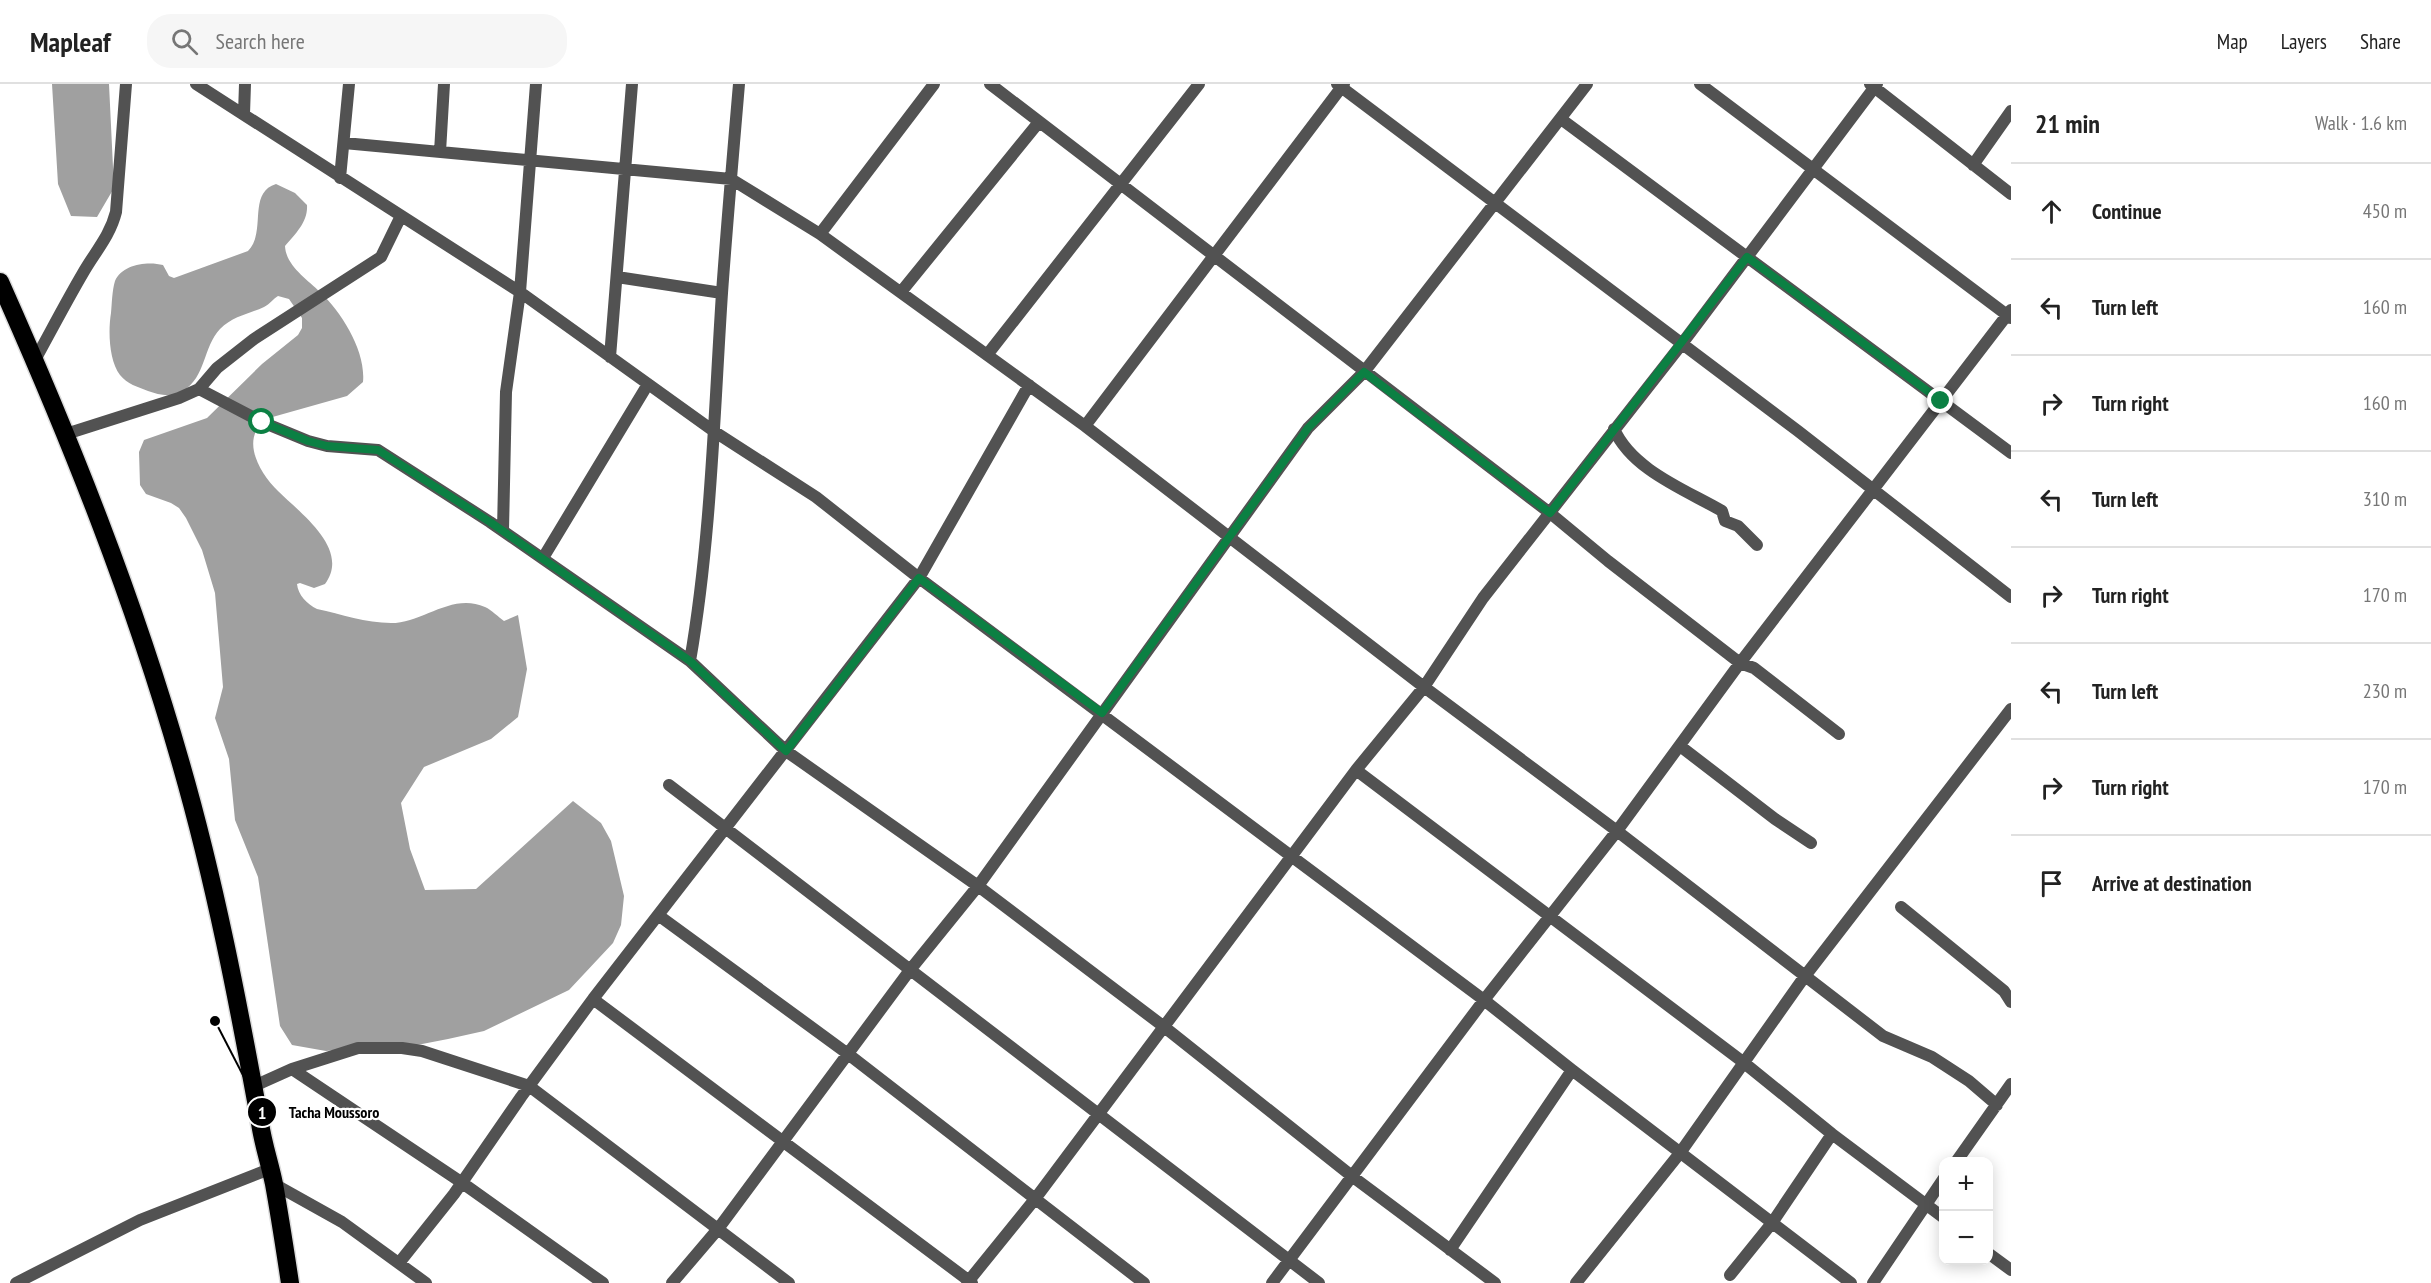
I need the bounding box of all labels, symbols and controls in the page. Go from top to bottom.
search box [147,14,567,68]
text: Mapleaf [30,23,111,60]
icon: search [168,25,201,58]
text: Search here [216,27,305,55]
text: Map [2217,28,2248,55]
text: Layers [2281,28,2327,55]
text: Share [2360,28,2401,55]
text: 21 min [2035,107,2100,140]
text: Walk · 1.6 km [2315,110,2407,136]
icon: ahead [2035,195,2068,228]
text: Continue [2092,197,2162,225]
text: 450 m [2363,198,2407,224]
icon: left [2035,291,2068,324]
text: Turn left [2092,293,2158,321]
text: 160 m [2363,294,2407,320]
route end [1927,387,1953,413]
icon: right [2035,387,2068,420]
text: Turn right [2092,389,2169,417]
text: 160 m [2363,390,2407,416]
route start [248,408,274,434]
icon: left [2035,483,2068,516]
text: Turn left [2092,485,2158,513]
text: 310 m [2363,486,2407,512]
icon: right [2035,579,2068,612]
text: Turn right [2092,581,2169,609]
text: 170 m [2363,582,2407,608]
icon: left [2035,675,2068,708]
text: Turn left [2092,677,2158,705]
text: 230 m [2363,678,2407,704]
icon: right [2035,771,2068,804]
text: Turn right [2092,773,2169,801]
text: 170 m [2363,774,2407,800]
icon: arrive [2035,867,2068,900]
text: Arrive at destination [2092,869,2252,897]
callout: Tacha Moussoro [247,1095,391,1129]
text: 1 [258,1101,266,1124]
text: Tacha Moussoro [289,1102,379,1122]
map controls [1939,1157,1993,1265]
button: + [1939,1157,1993,1211]
button: − [1939,1211,1993,1265]

